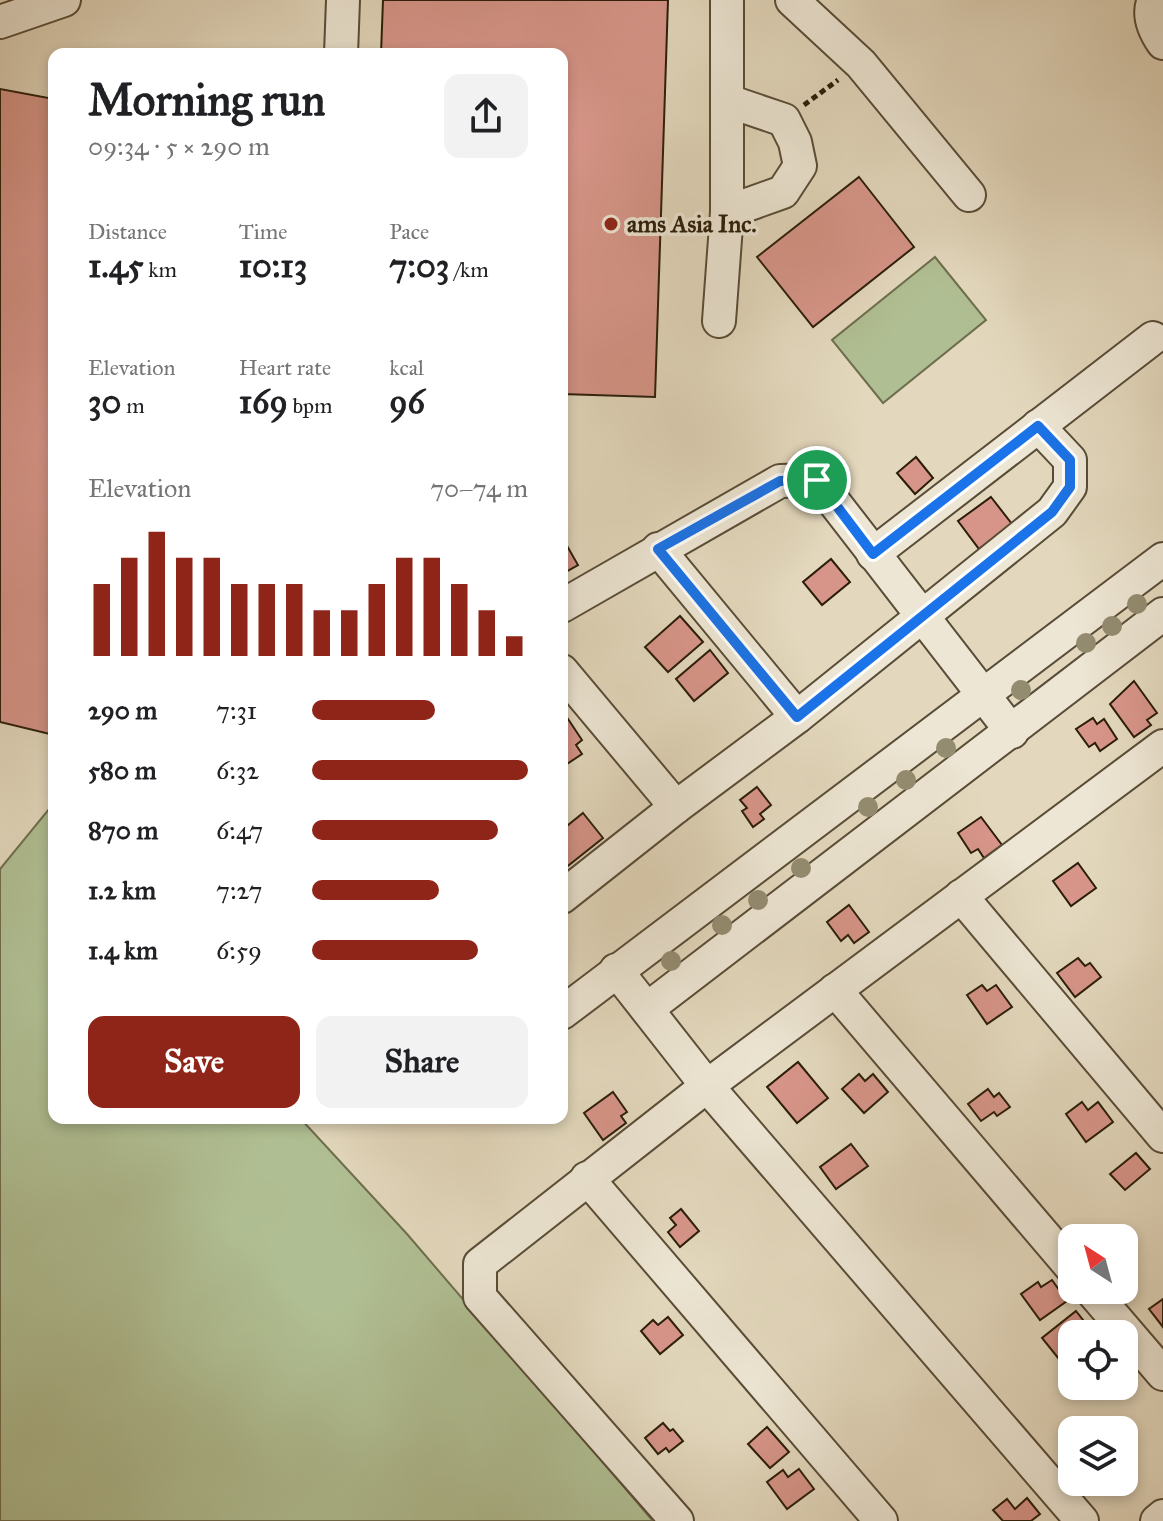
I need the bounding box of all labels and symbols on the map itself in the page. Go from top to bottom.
place label: ams Asia Inc. [627,209,756,239]
marker: ams Asia Inc. [602,215,620,233]
pin [783,446,851,514]
north arrow [1058,1224,1138,1304]

